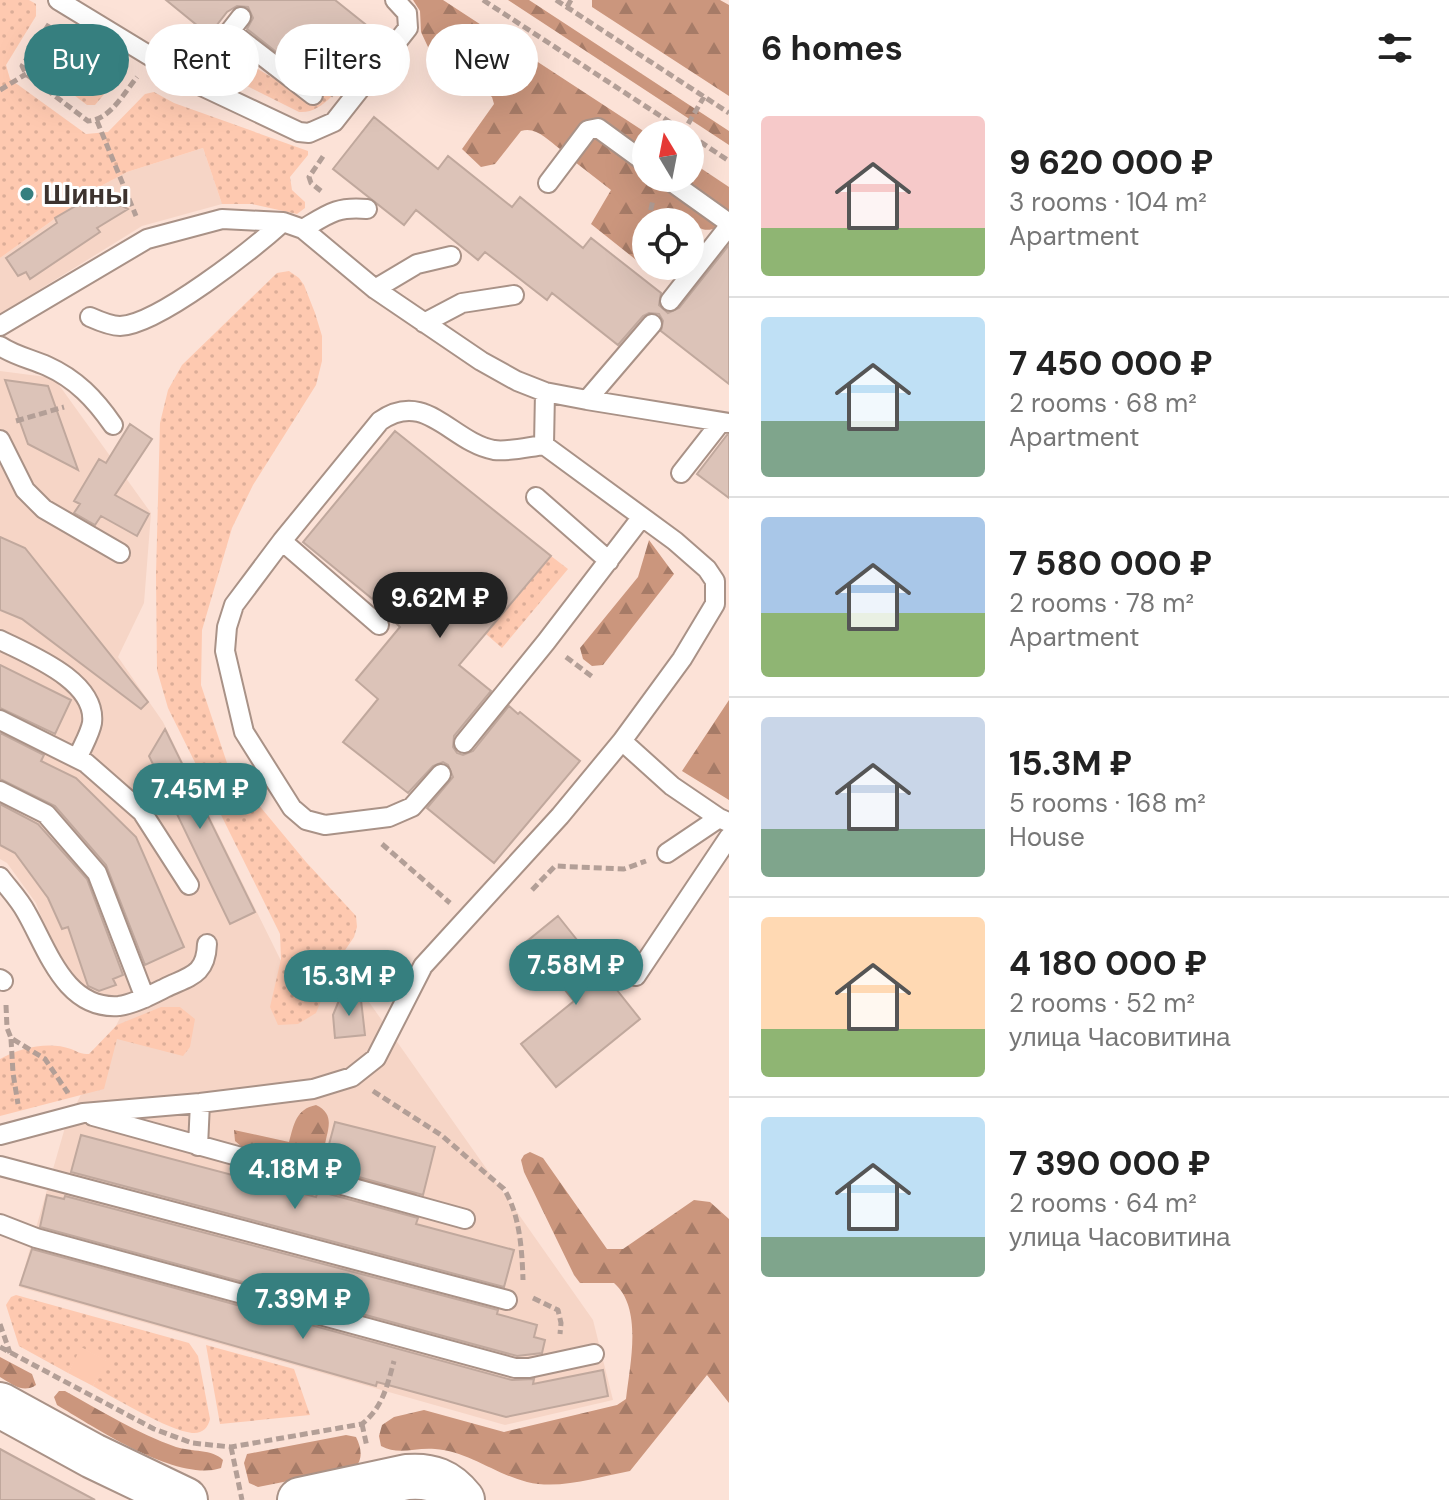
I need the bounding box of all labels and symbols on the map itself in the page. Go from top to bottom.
north arrow [632,120,704,192]
place label: Шины [43,176,129,213]
marker: Шины [18,185,36,203]
pin: 9.62M ₽ [366,572,514,640]
pin: 7.45M ₽ [126,763,274,831]
pin: 7.58M ₽ [502,939,650,1007]
pin: 15.3M ₽ [275,950,423,1018]
pin: 4.18M ₽ [221,1143,369,1211]
pin: 7.39M ₽ [229,1273,377,1341]

